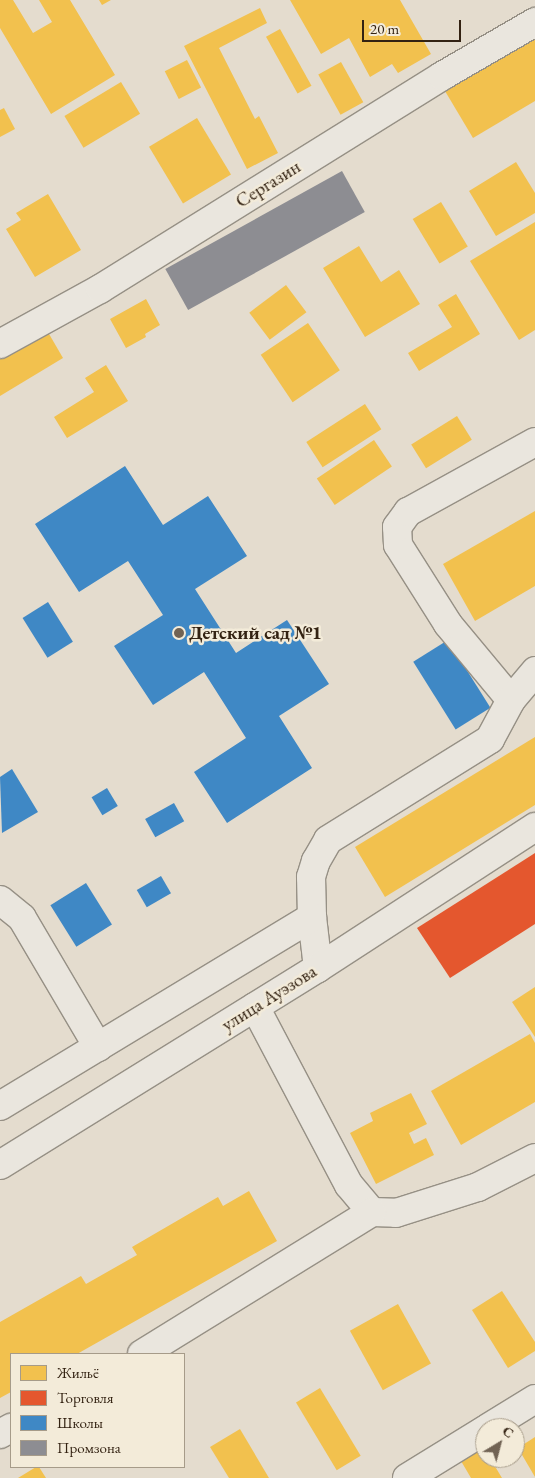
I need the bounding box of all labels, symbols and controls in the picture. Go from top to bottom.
scale bar [365,10,464,42]
text: 20 m [370,19,399,38]
street label: Сергазин [231,155,305,213]
place label: Детский сад №1 [189,622,322,644]
marker: Детский сад №1 [173,627,185,639]
street label: улица Ауэзова [217,960,321,1036]
legend [10,1353,185,1468]
text: Жильё [57,1363,99,1382]
text: Торговля [57,1388,113,1407]
text: Школы [57,1413,103,1432]
north arrow [475,1418,525,1468]
text: С [499,1422,518,1442]
text: Промзона [57,1438,121,1457]

